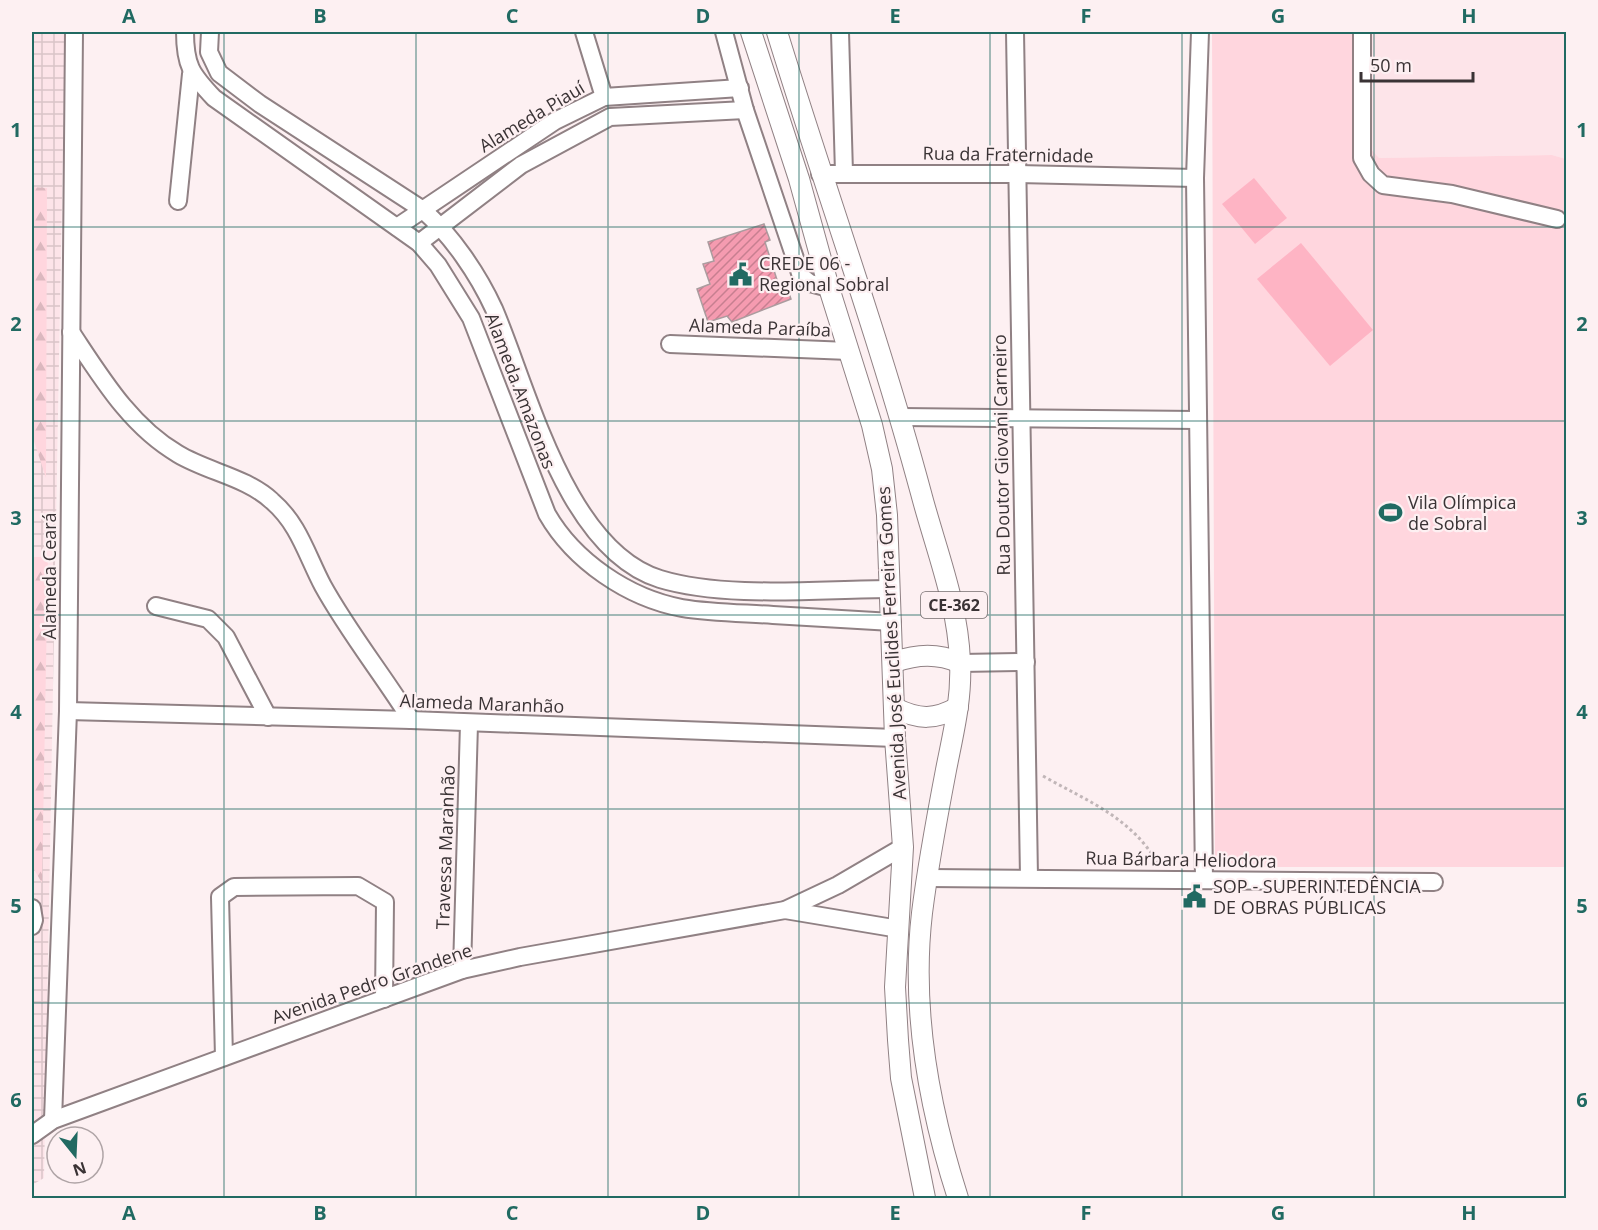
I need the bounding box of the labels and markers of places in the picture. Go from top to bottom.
place label: CREDE 06 - Regional Sobral [759,251,889,296]
public building icon: CREDE 06 - Regional Sobral [728,261,754,287]
place label: Vila Olímpica de Sobral [1408,490,1516,535]
sports icon: Vila Olímpica de Sobral [1377,500,1403,526]
place label: SOP - SUPERINTEDÊNCIA DE OBRAS PÚBLICAS [1213,874,1421,919]
public building icon: SOP - SUPERINTEDÊNCIA DE OBRAS PÚBLICAS [1182,884,1208,910]

